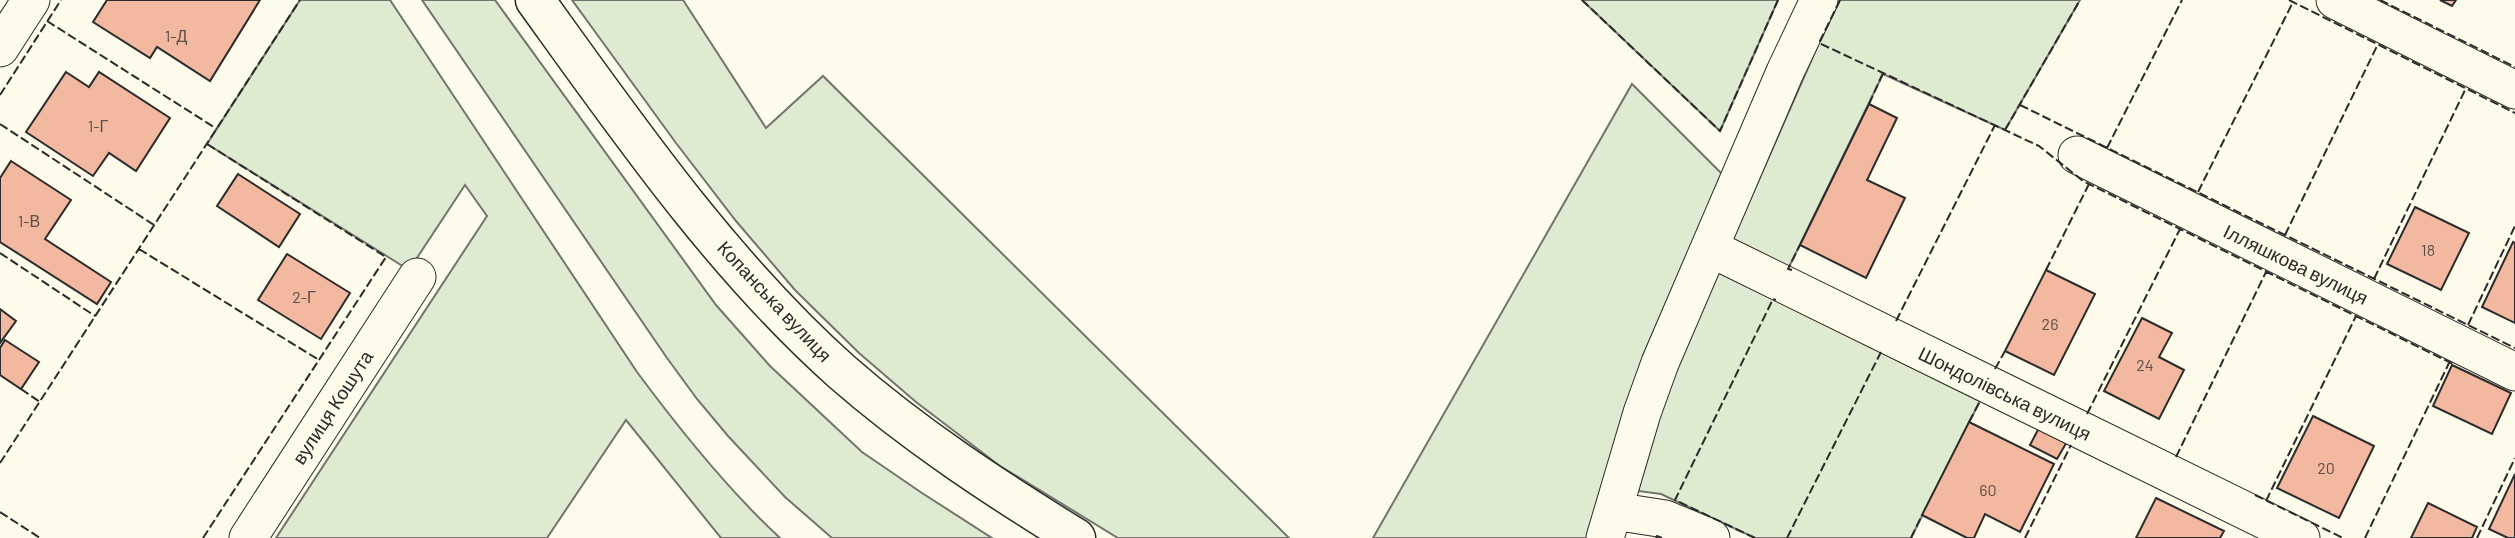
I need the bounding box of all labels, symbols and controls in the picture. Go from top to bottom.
house number: 1-Д [165,26,188,45]
house number: 1-Г [88,116,109,135]
house number: 1-В [18,211,40,230]
street label: Ілляшкова вулиця [2220,219,2372,309]
street label: Копанська вулиця [713,236,837,366]
house number: 18 [2421,240,2435,259]
house number: 2-Г [292,287,316,306]
house number: 26 [2042,314,2058,333]
street label: Шондолівська вулиця [1915,341,2095,445]
street label: вулиця Кошута [287,346,378,468]
house number: 24 [2136,355,2154,374]
house number: 20 [2317,458,2335,477]
house number: 60 [1979,480,1997,499]

